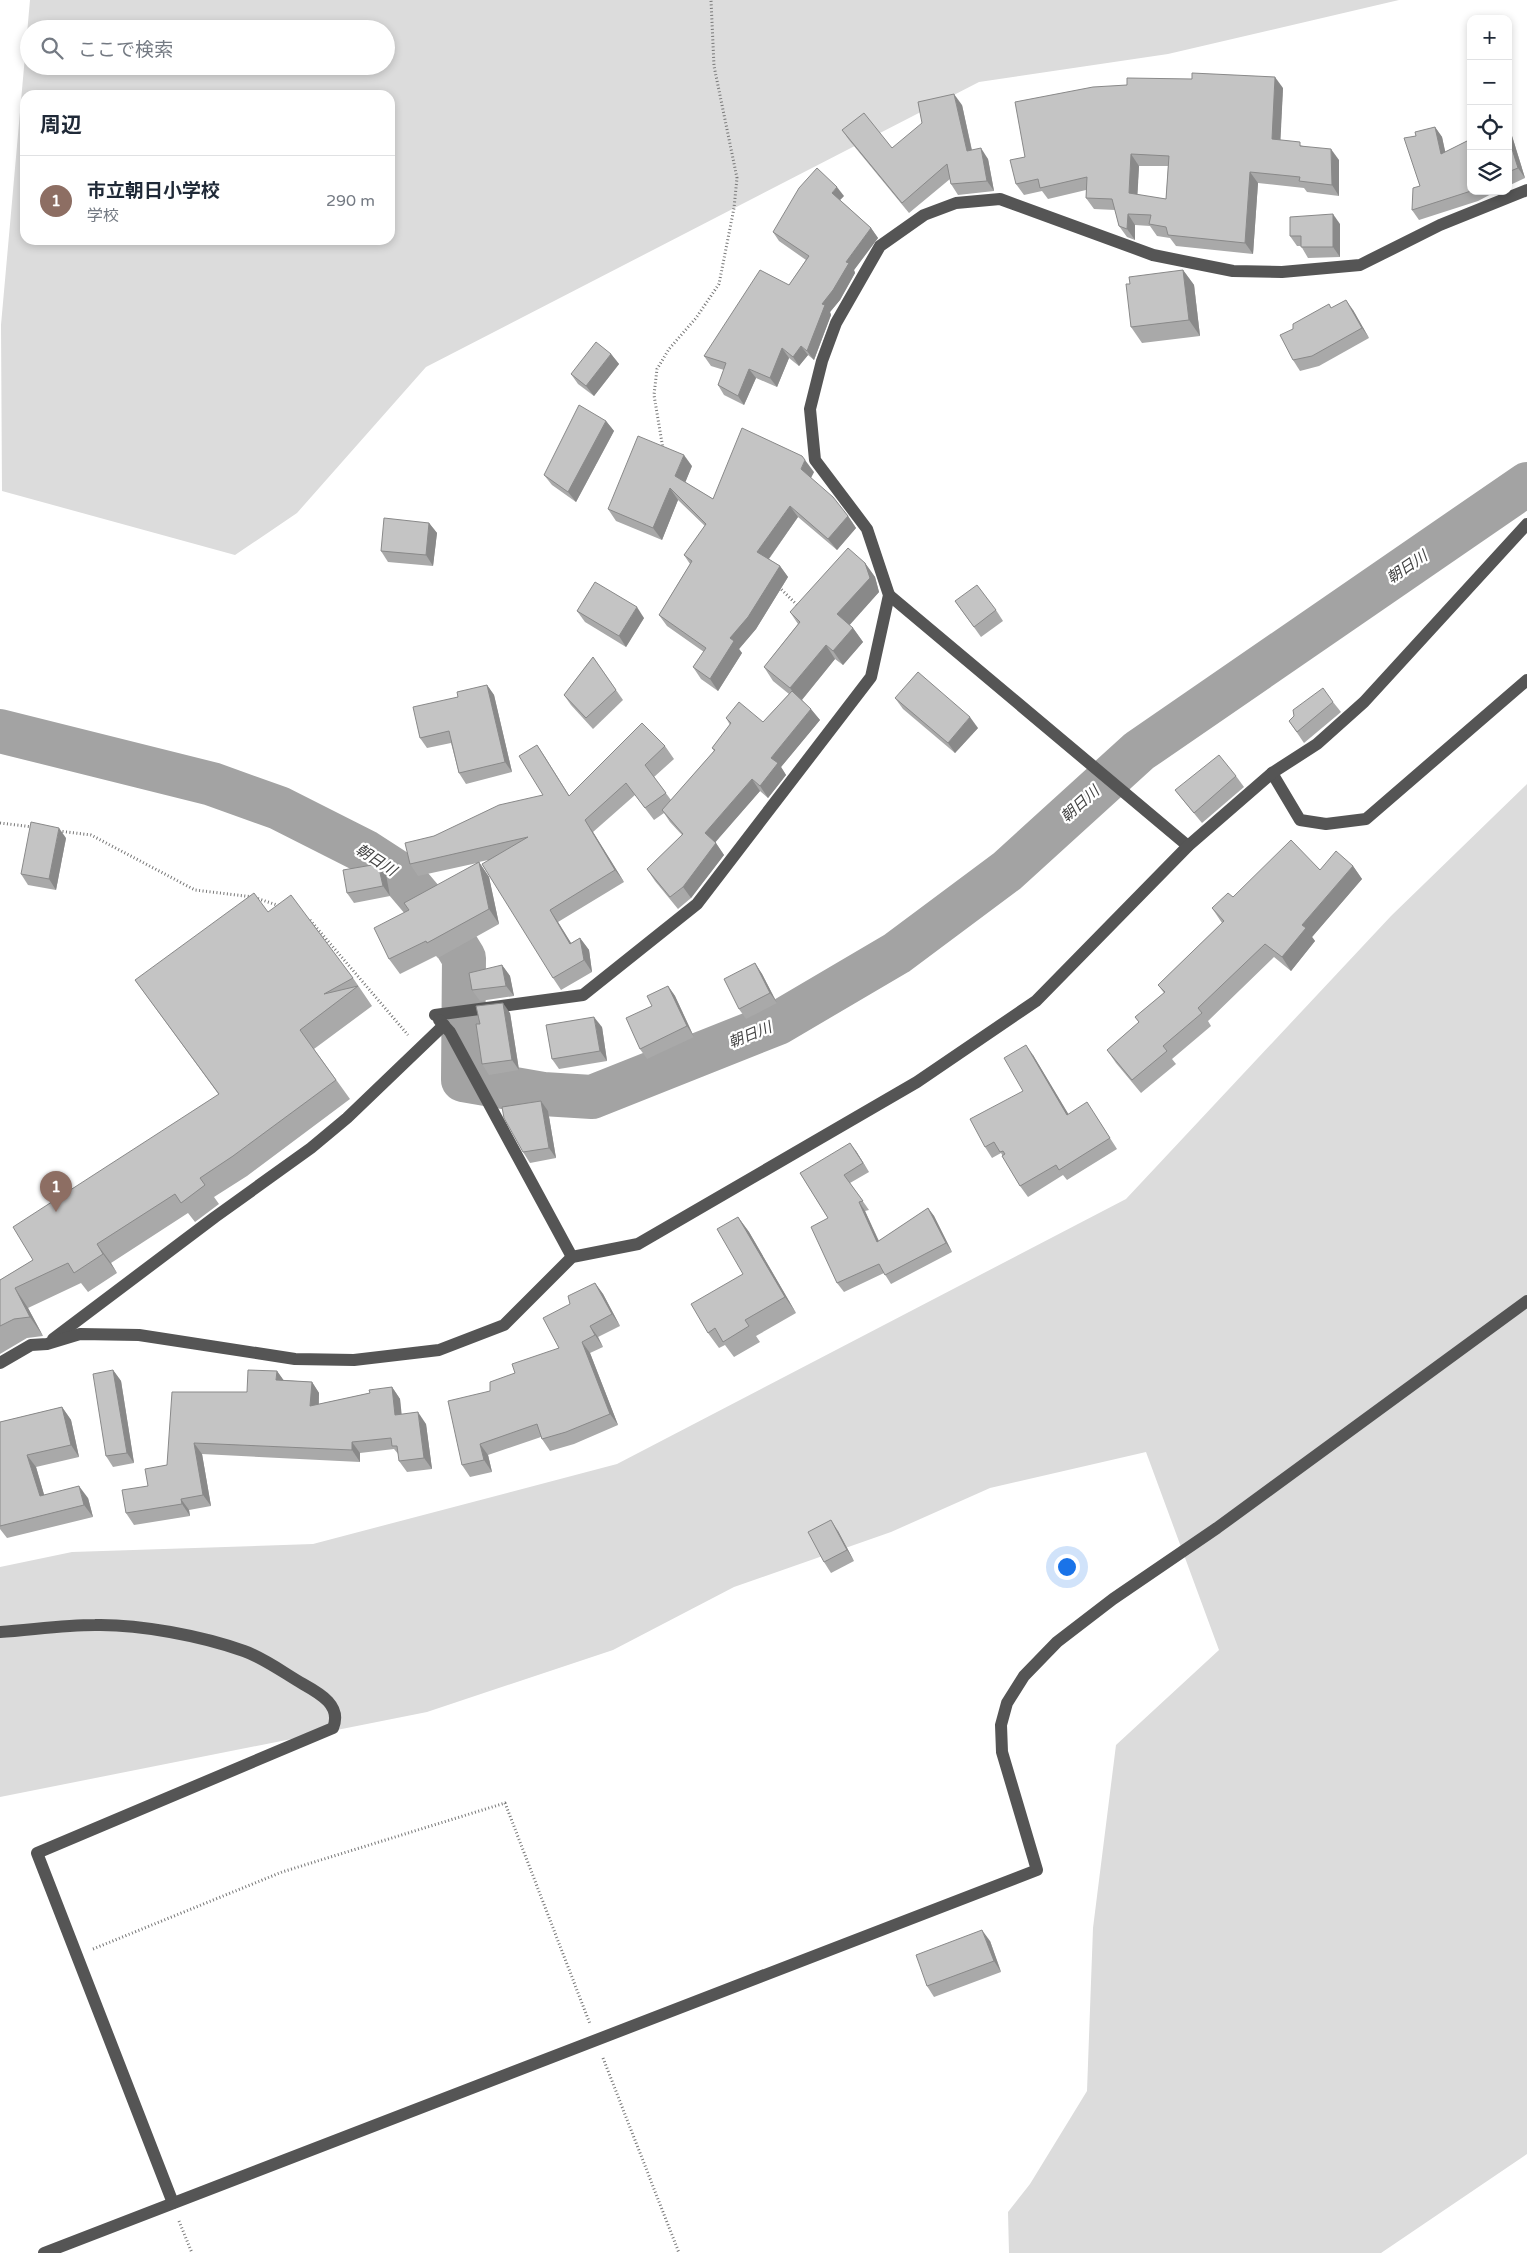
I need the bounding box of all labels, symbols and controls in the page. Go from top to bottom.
map controls [1467,15,1512,195]
button: + [1467,15,1512,60]
search box [20,20,395,75]
icon: search [38,34,66,62]
text: ここで検索 [78,39,173,61]
button: − [1467,60,1512,105]
button: locate [1467,105,1512,150]
text: 周辺 [40,113,82,138]
button: layers [1467,150,1512,195]
text: 市立朝日小学校 [87,180,220,202]
text: 1 [51,191,61,211]
text: 290 m [326,191,375,211]
text: 学校 [87,206,119,226]
water label: 朝日川 [1383,546,1432,587]
water label: 朝日川 [1057,781,1104,826]
water label: 朝日川 [352,840,401,881]
water label: 朝日川 [726,1017,776,1052]
pin: 1 [40,1171,72,1212]
your location [1054,1554,1080,1580]

